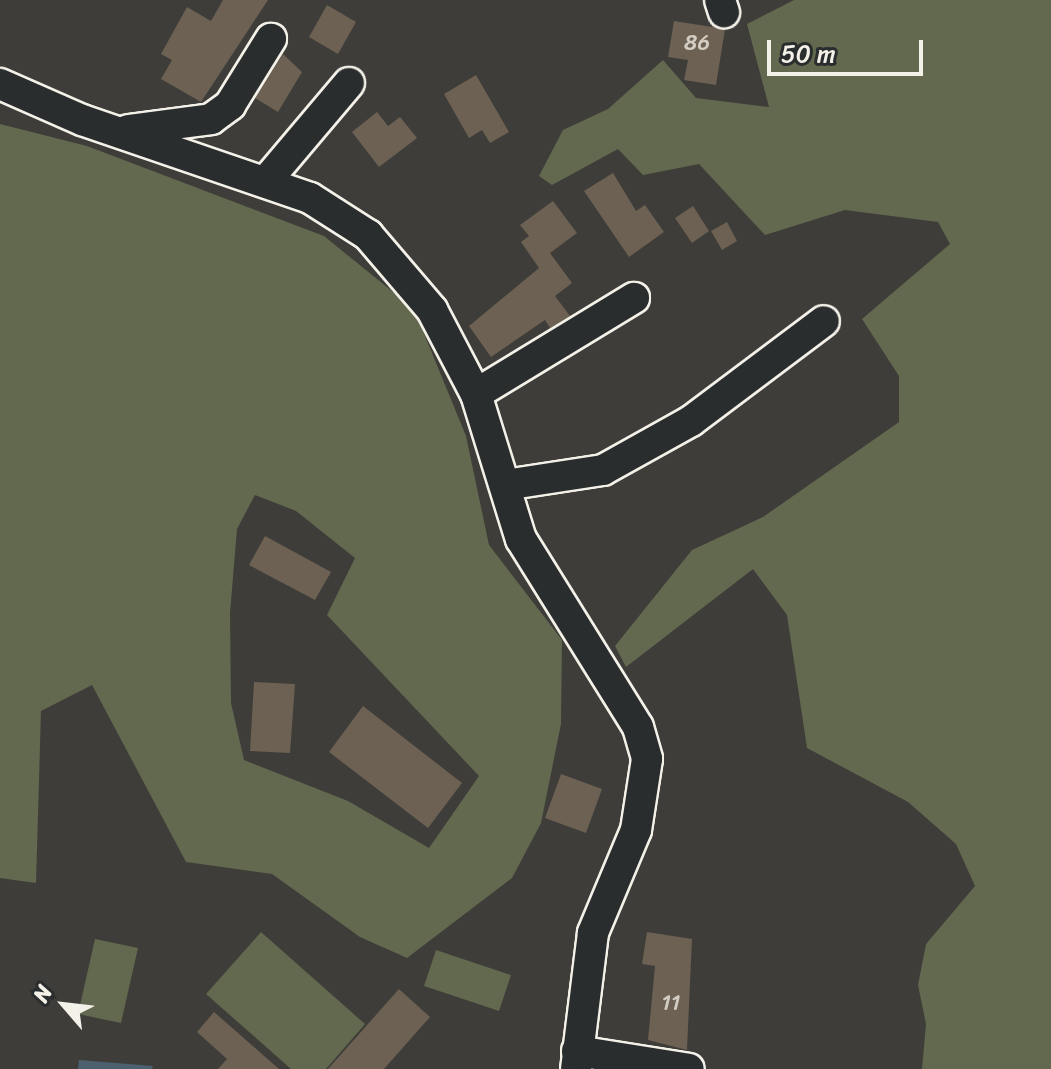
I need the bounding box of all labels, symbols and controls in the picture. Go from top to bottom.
scale bar [771,24,927,74]
house number: 86 [684,30,710,56]
text: 50 m [781,33,836,75]
north arrow [24,965,104,1045]
text: N [22,978,63,1009]
house number: 11 [662,990,680,1016]

